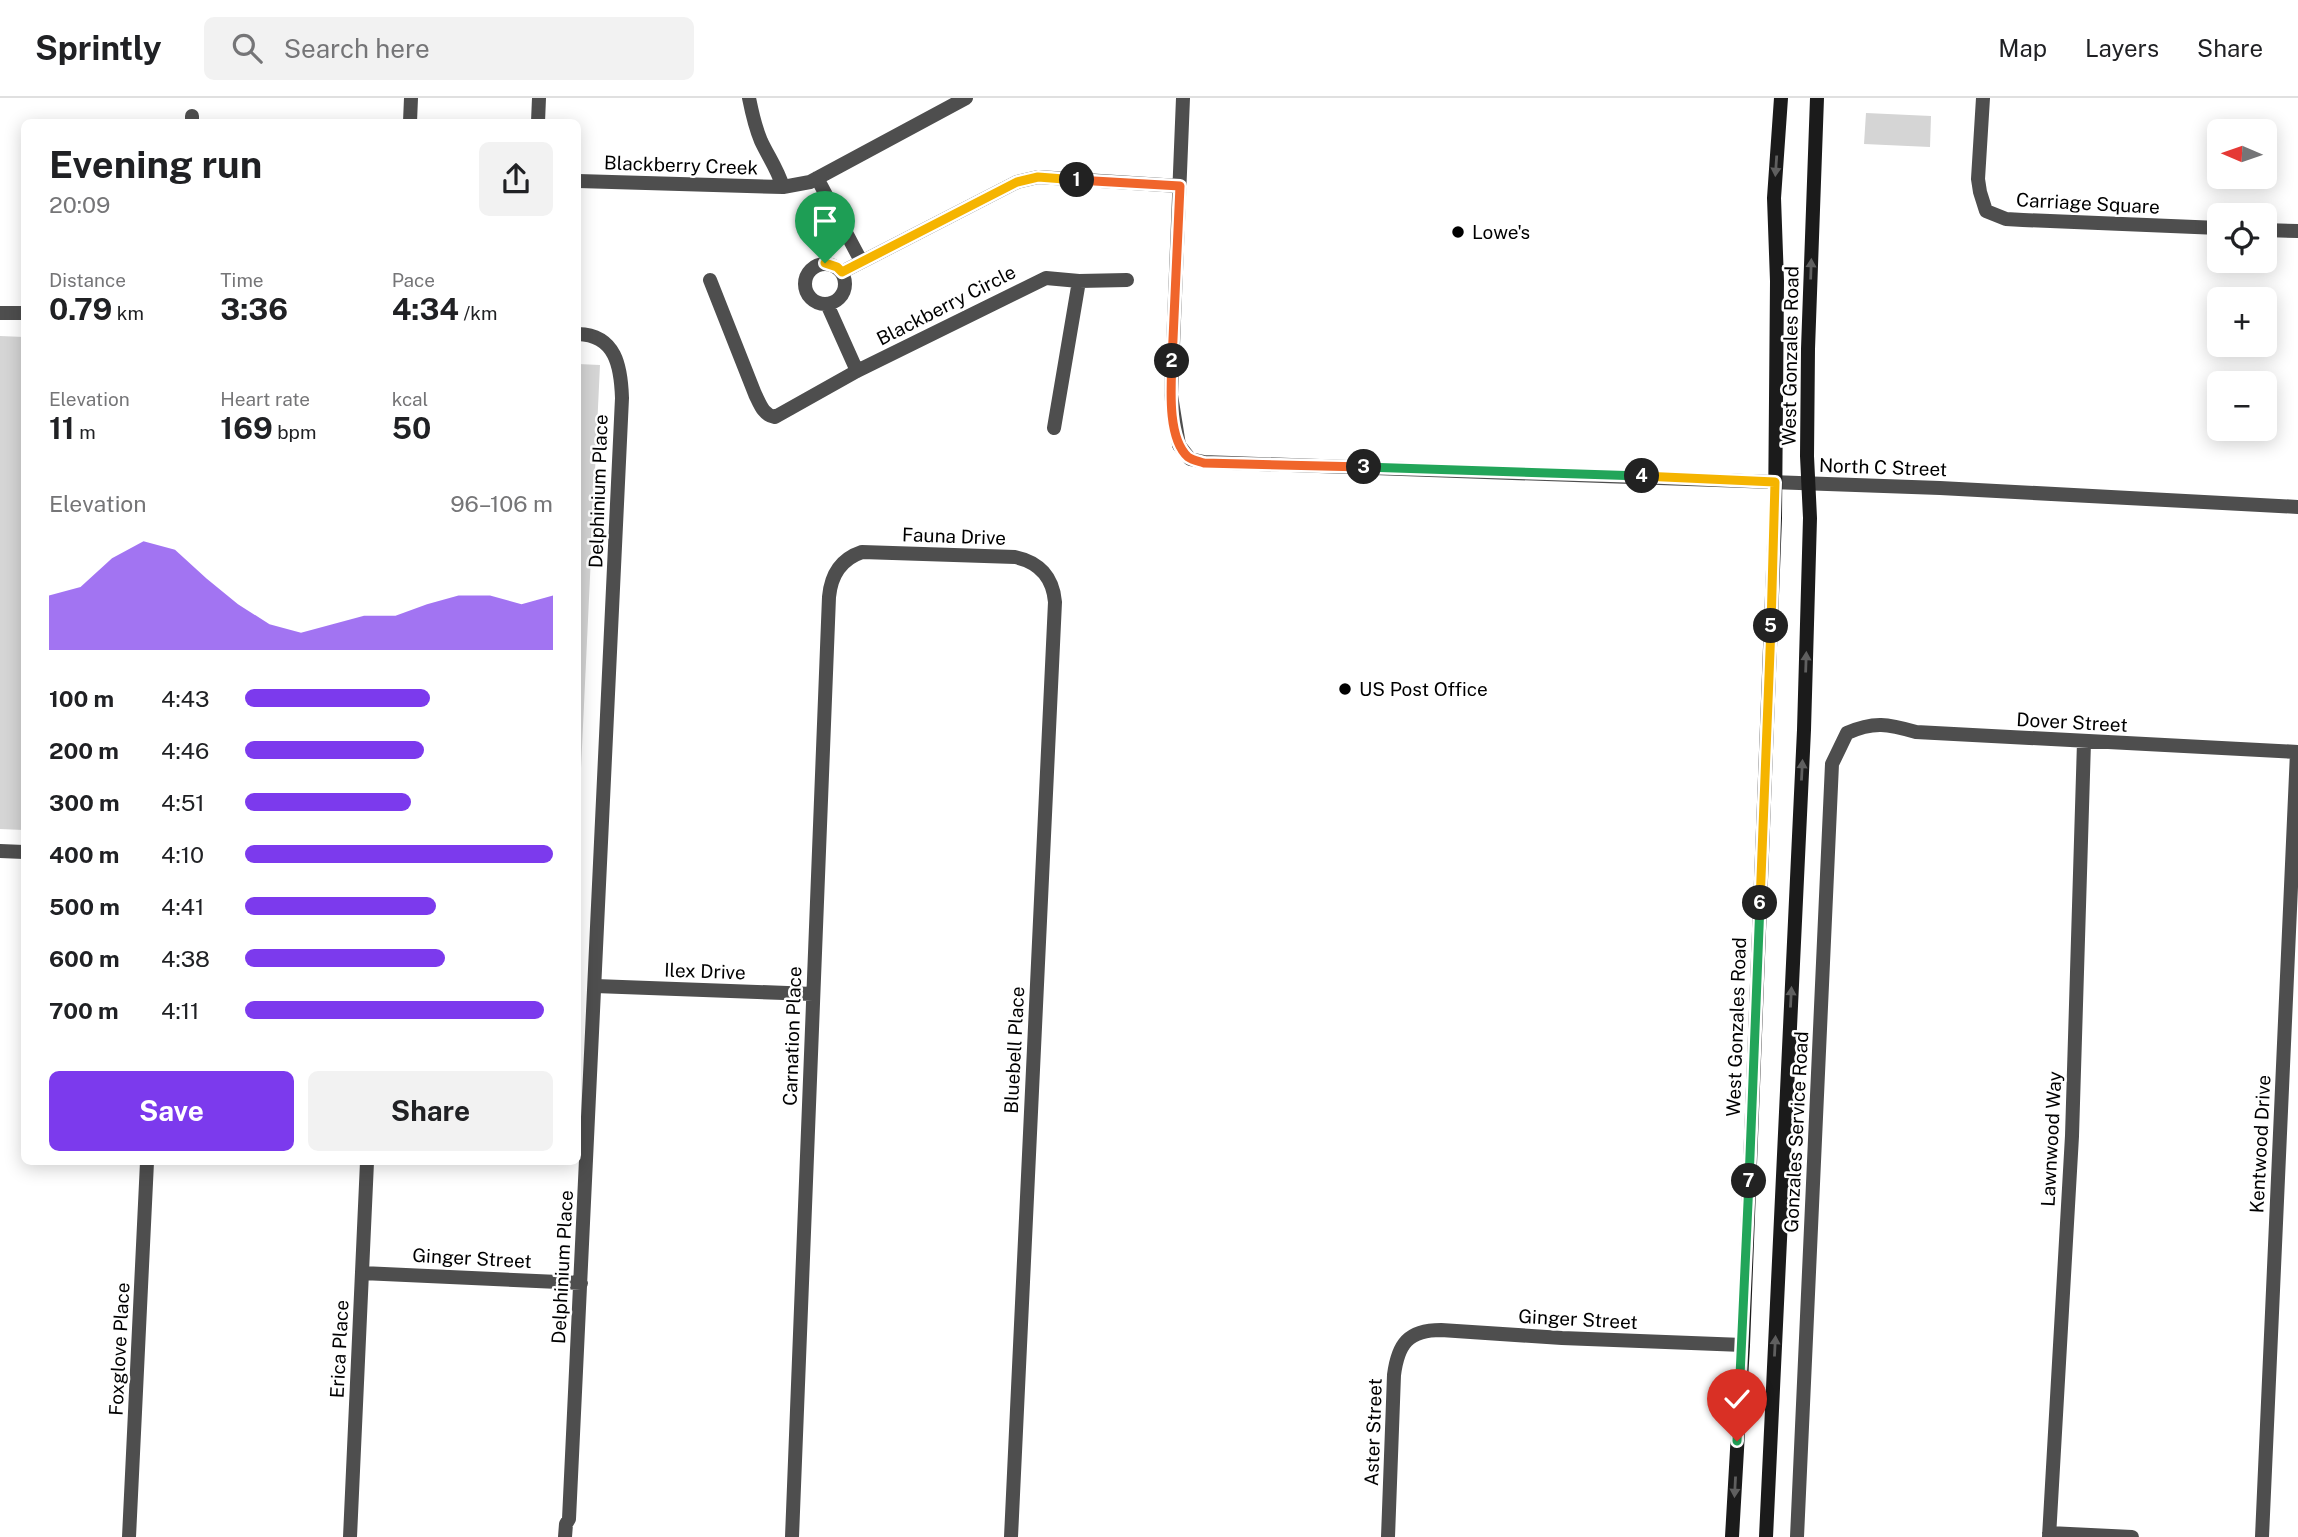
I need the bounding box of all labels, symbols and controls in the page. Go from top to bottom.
search box [204,17,694,80]
text: Sprintly [35,29,162,67]
icon: search [228,29,266,67]
text: Search here [284,33,430,64]
text: Map [1998,34,2047,62]
text: Layers [2085,34,2159,62]
text: Share [2197,34,2263,62]
north arrow [2207,119,2277,189]
map controls [2207,119,2277,441]
text: Evening run [49,142,262,187]
button: share [479,142,553,216]
street label: Blackberry Creek [604,151,759,179]
one-way arrow [1771,155,1782,177]
pin: 1 [1060,162,1094,198]
text: 1 [1072,168,1081,190]
street label: Carriage Square [2016,188,2160,218]
text: 20:09 [49,191,110,218]
pin [795,191,855,263]
icon: arrive [806,202,844,240]
button: locate [2207,203,2277,273]
place label: Lowe's [1472,221,1530,243]
marker: Lowe's [1450,224,1466,240]
one-way arrow [1806,258,1817,280]
street label: Blackberry Circle [873,260,1019,350]
street label: West Gonzales Road [1777,266,1803,446]
text: Distance [49,269,126,291]
text: Time [220,269,264,291]
text: Pace [392,269,435,291]
button: + [2207,287,2277,357]
text: 0.79 [49,291,112,327]
text: 3:36 [220,291,288,327]
text: 4:34 [392,291,459,327]
text: km [112,302,144,324]
text: /km [459,302,497,324]
pin: 2 [1154,344,1190,378]
text: 2 [1165,349,1178,371]
button: − [2207,371,2277,441]
text: Elevation [49,388,130,410]
text: Heart rate [220,388,310,410]
text: kcal [392,388,428,410]
text: 11 [49,410,75,446]
text: 169 [220,410,273,446]
text: 50 [392,410,431,446]
street label: Delphinium Place [584,414,612,568]
text: m [75,421,96,443]
text: bpm [273,421,316,443]
pin: 3 [1346,450,1382,484]
street label: North C Street [1819,454,1947,480]
text: 3 [1357,455,1370,477]
pin: 4 [1624,458,1660,494]
text: 4 [1635,464,1648,486]
text: Elevation [49,490,147,517]
text: 96–106 m [450,490,553,517]
street label: Fauna Drive [902,523,1006,549]
pin: 5 [1754,608,1788,644]
text: 5 [1764,614,1777,636]
one-way arrow [1800,650,1812,672]
place label: US Post Office [1359,678,1488,700]
marker: US Post Office [1337,681,1353,697]
text: 100 m [49,685,114,712]
text: 4:43 [161,685,209,712]
street label: Dover Street [2016,708,2128,736]
text: 200 m [49,737,119,764]
text: 4:46 [161,737,209,764]
one-way arrow [1797,758,1808,780]
text: 300 m [49,789,120,816]
text: 4:51 [161,789,205,816]
text: 400 m [49,841,119,868]
text: 4:10 [161,841,204,868]
pin: 6 [1742,886,1778,920]
text: 6 [1753,891,1766,913]
text: 500 m [49,893,120,920]
text: 4:41 [161,893,204,920]
street label: West Gonzales Road [1722,937,1750,1117]
text: 600 m [49,945,119,972]
text: 4:38 [161,945,210,972]
street label: Ilex Drive [664,959,746,983]
street label: Carnation Place [779,966,805,1106]
street label: Bluebell Place [1000,986,1028,1114]
one-way arrow [1786,986,1797,1008]
text: 700 m [49,997,119,1024]
text: 4:11 [161,997,199,1024]
street label: Gonzales Service Road [1780,1031,1812,1233]
button: Save [49,1071,294,1151]
button: Share [308,1071,553,1151]
street label: Lawnwood Way [2036,1071,2066,1207]
street label: Kentwood Drive [2245,1074,2275,1214]
pin: 7 [1732,1164,1766,1198]
text: 7 [1743,1169,1754,1191]
street label: Delphinium Place [547,1190,577,1344]
street label: Ginger Street [412,1244,532,1272]
street label: Foxglove Place [105,1282,133,1416]
street label: Erica Place [325,1299,353,1399]
street label: Ginger Street [1518,1305,1638,1333]
one-way arrow [1769,1335,1780,1357]
pin [1707,1369,1767,1441]
street label: Aster Street [1360,1378,1386,1486]
icon: check [1718,1380,1756,1418]
one-way arrow [1729,1476,1740,1498]

